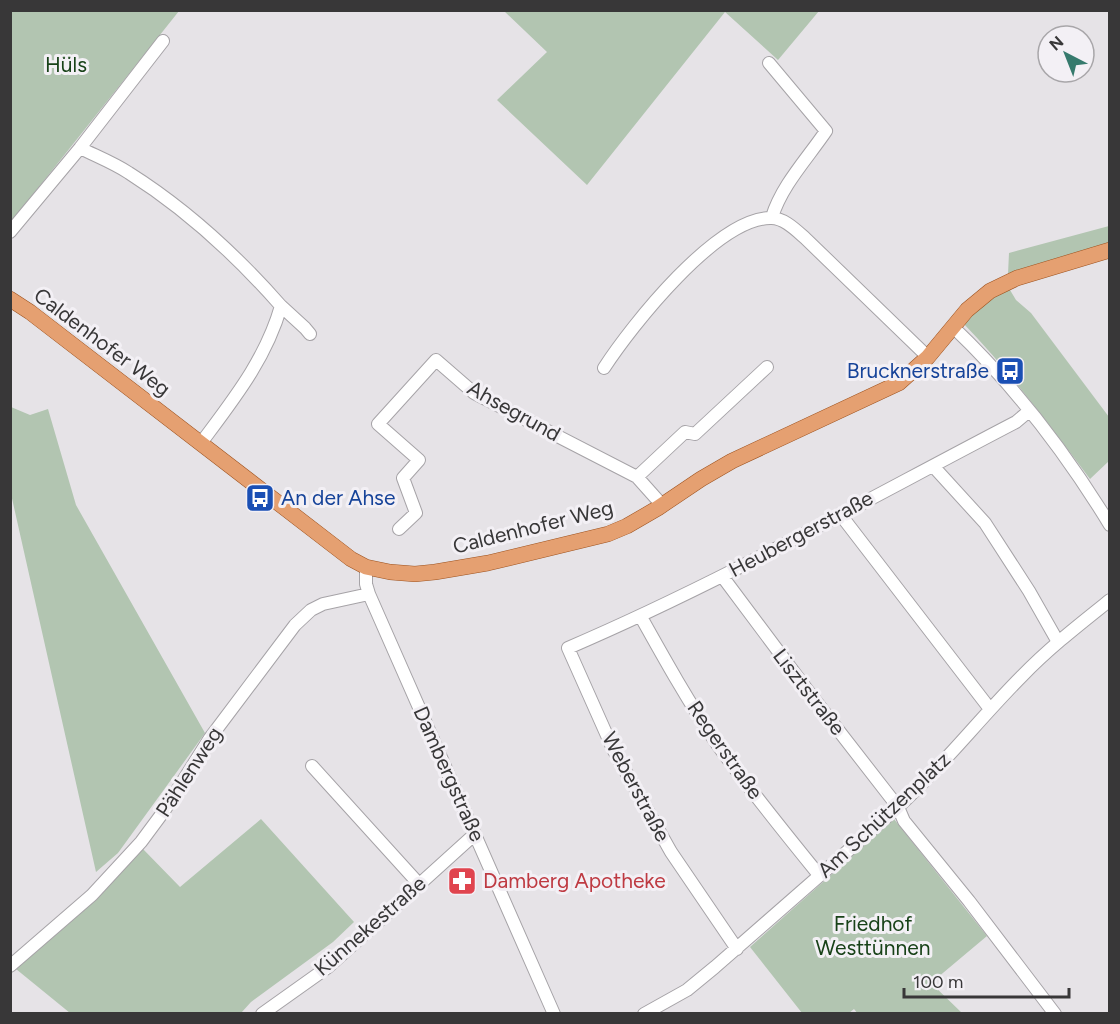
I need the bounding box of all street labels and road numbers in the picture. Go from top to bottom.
street label: Caldenhofer Weg [29,282,175,401]
street label: Ahsegrund [463,375,565,446]
street label: Heubergerstraße [724,485,877,582]
street label: Caldenhofer Weg [450,495,616,559]
street label: Lisztstraße [768,644,851,740]
street label: Regerstraße [682,696,768,804]
street label: Dambergstraße [409,702,490,845]
street label: Pählenweg [150,722,227,821]
street label: Weberstraße [597,728,676,846]
street label: Am Schützenplatz [812,747,955,883]
street label: Künnekestraße [309,870,431,981]

